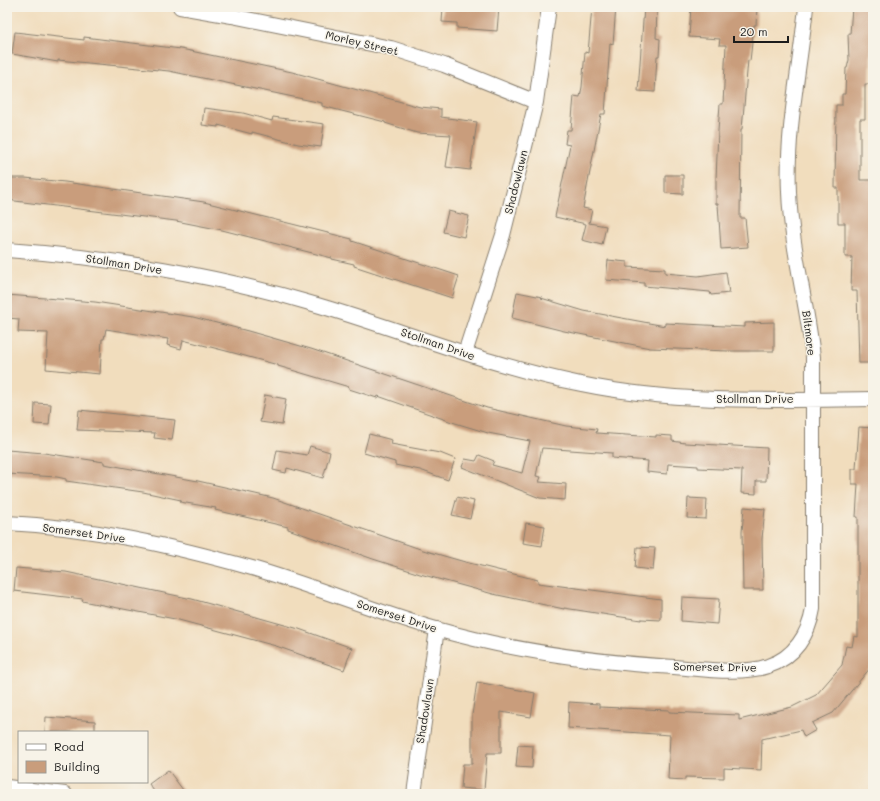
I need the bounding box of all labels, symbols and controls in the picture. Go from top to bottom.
scale bar [734,18,788,44]
text: 20 m [740,23,768,39]
street label: Morley Street [324,27,400,58]
street label: Shadowlawn [500,148,531,215]
street label: Stollman Drive [85,250,164,277]
street label: Biltmore [799,309,820,357]
street label: Stollman Drive [399,324,477,363]
street label: Stollman Drive [716,391,794,406]
street label: Somerset Drive [42,519,127,546]
street label: Somerset Drive [355,596,439,636]
street label: Somerset Drive [673,658,757,675]
street label: Shadowlawn [412,677,437,744]
legend [18,731,148,783]
text: Road [54,738,84,754]
text: Building [54,758,100,774]

